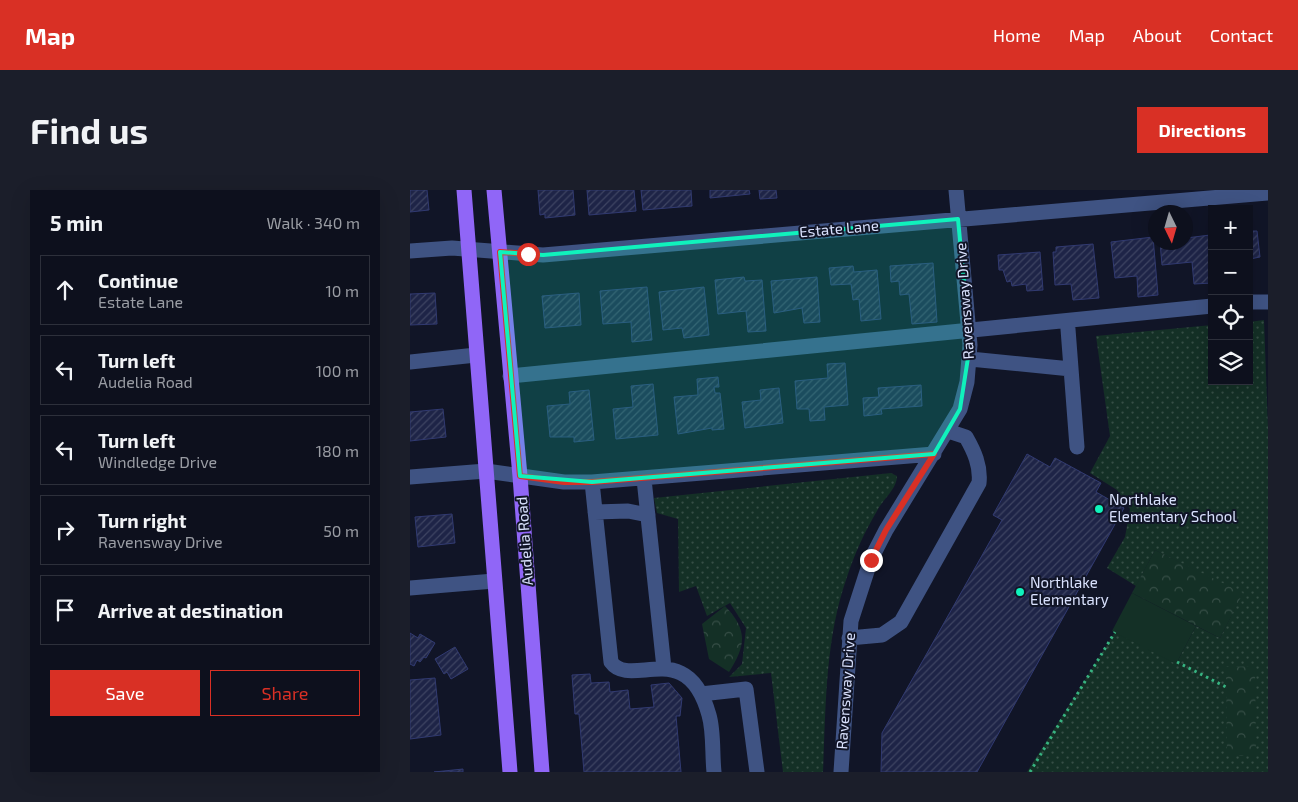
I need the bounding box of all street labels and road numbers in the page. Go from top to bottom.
street label: Estate Lane [798,216,879,240]
street label: Ravensway Drive [951,242,977,360]
street label: Audelia Road [512,496,536,586]
street label: Ravensway Drive [832,632,858,750]

